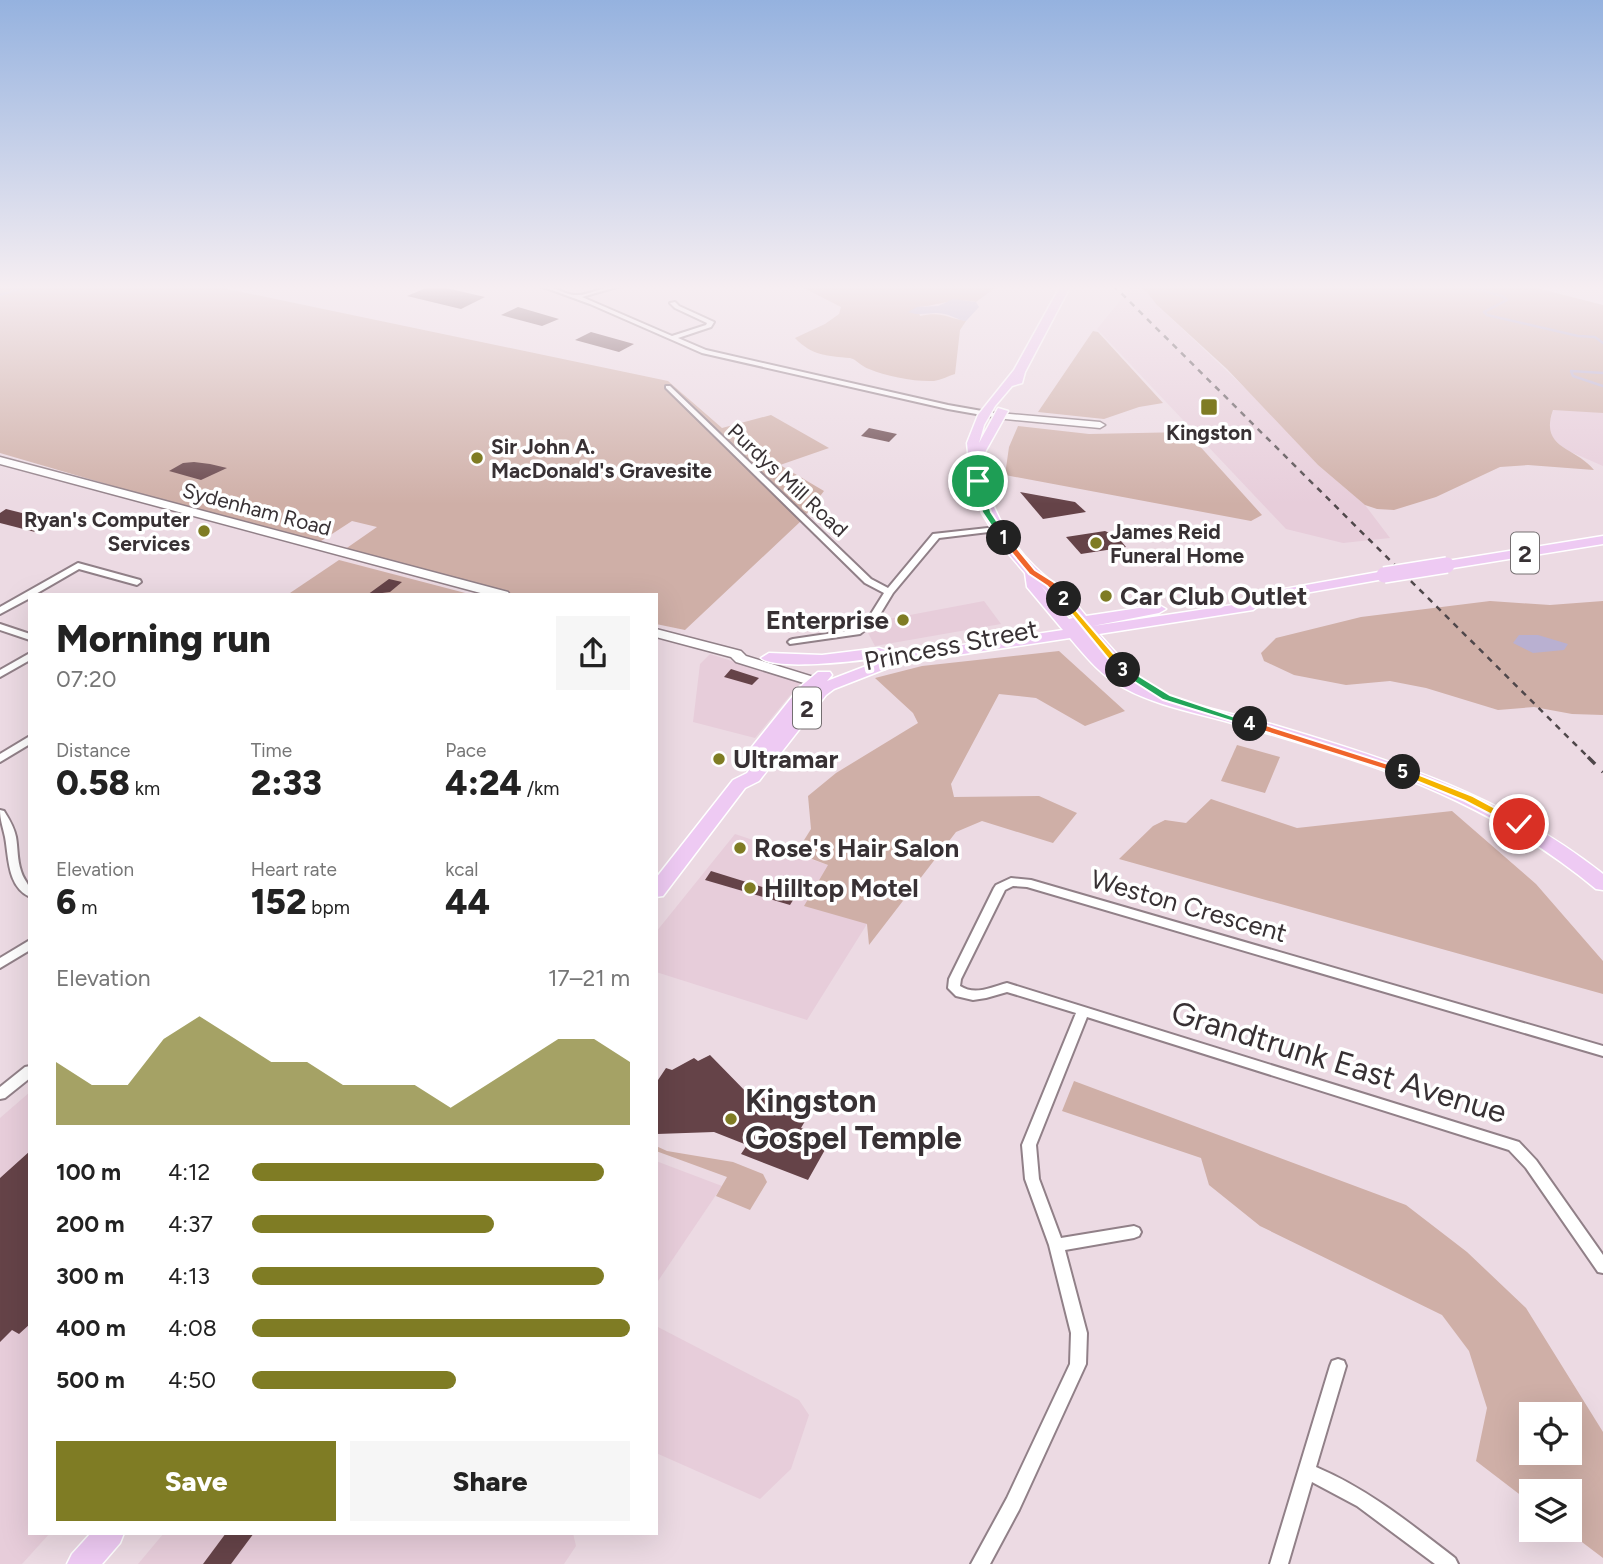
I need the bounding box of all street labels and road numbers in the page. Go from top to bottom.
street label: Purdys Mill Road [723,418,853,542]
street label: Sydenham Road [180,477,334,541]
road number: 2 [1511,532,1539,574]
street label: Princess Street [862,612,1041,677]
road number: 2 [793,688,821,728]
street label: Weston Crescent [1087,863,1291,949]
street label: Grandtrunk East Avenue [1167,993,1511,1131]

